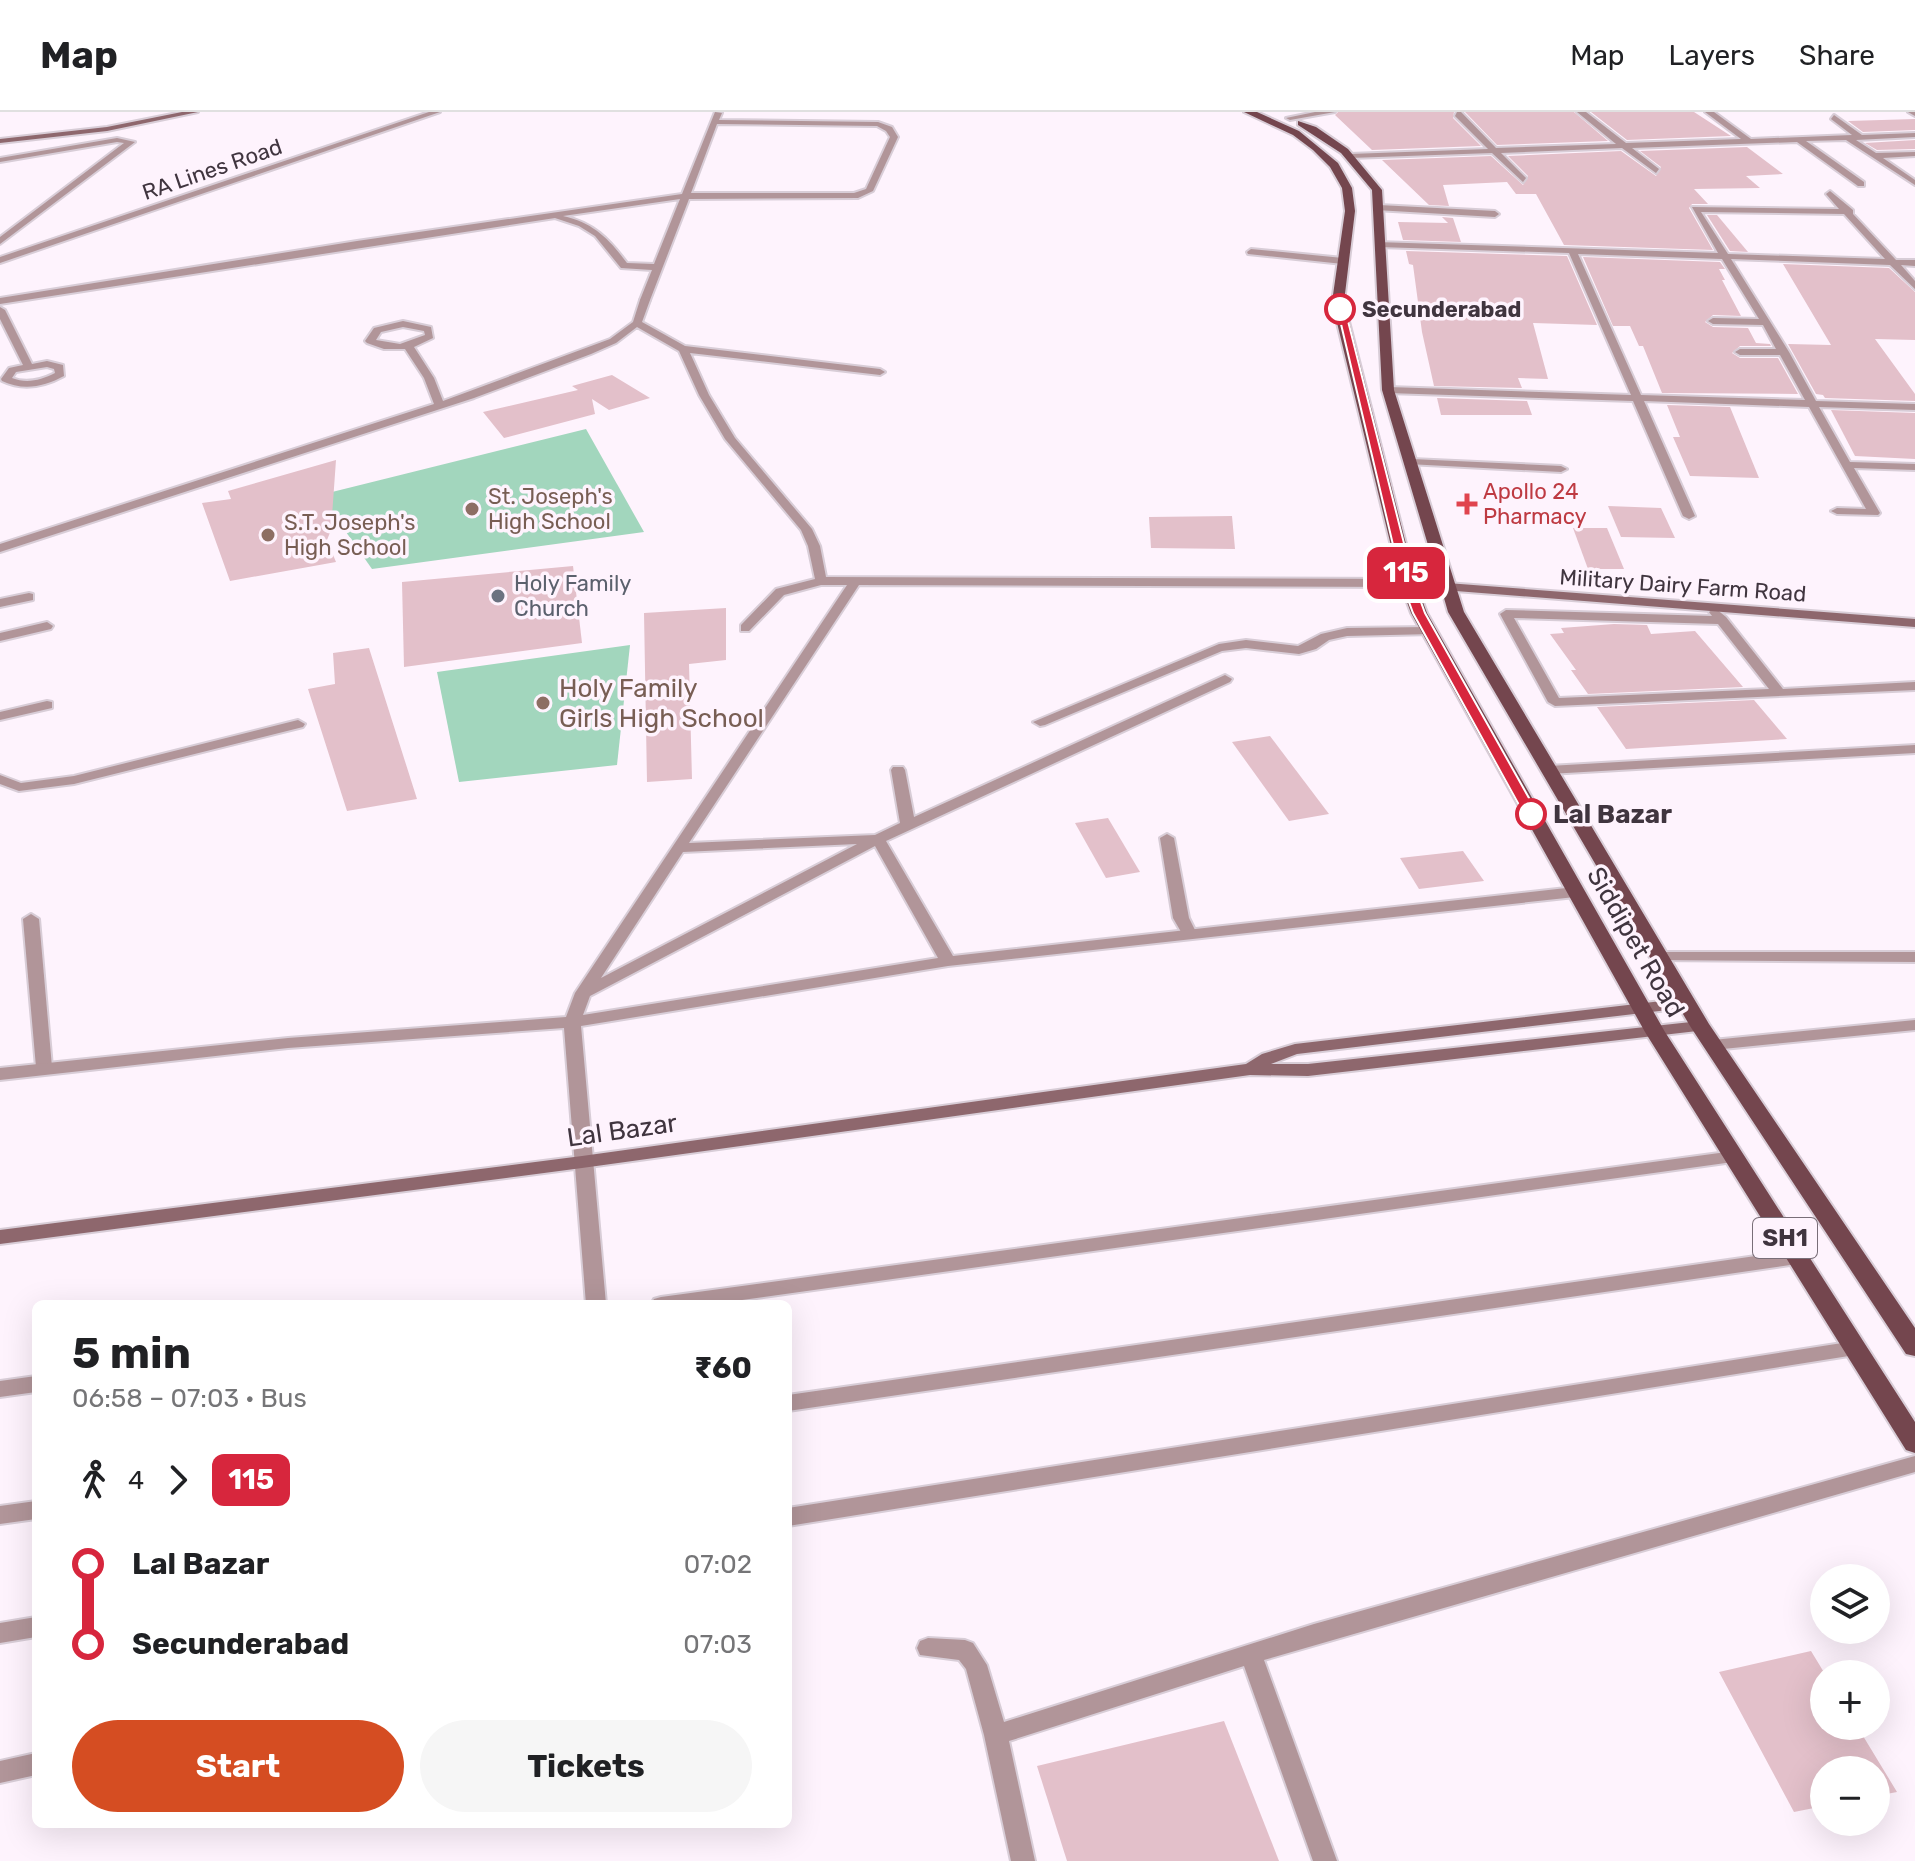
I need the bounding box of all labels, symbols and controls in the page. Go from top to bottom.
text: Map [40,32,118,78]
text: Map [1570,39,1625,72]
text: Layers [1669,39,1755,72]
text: Share [1799,39,1875,72]
street label: RA Lines Road [139,133,286,206]
marker: Secunderabad [1325,294,1355,324]
place label: Secunderabad [1362,296,1521,323]
place label: Apollo 24 Pharmacy [1483,478,1587,530]
place label: St. Joseph's High School [488,483,613,535]
marker: Apollo 24 Pharmacy [1458,495,1476,513]
marker: St. Joseph's High School [463,500,481,518]
place label: S.T. Joseph's High School [284,509,416,561]
marker: S.T. Joseph's High School [259,526,277,544]
line badge: 115 [1360,547,1452,599]
text: 115 [1383,556,1429,589]
street label: Military Dairy Farm Road [1559,563,1807,608]
place label: Holy Family Church [514,570,631,622]
marker: Holy Family Church [489,587,507,605]
place label: Holy Family Girls High School [559,673,764,734]
marker: Holy Family Girls High School [534,694,552,712]
marker: Lal Bazar [1516,799,1546,829]
place label: Lal Bazar [1553,799,1672,830]
street label: Siddipet Road [1580,862,1691,1023]
street label: Lal Bazar [565,1107,679,1154]
road number: SH1 [1753,1218,1817,1258]
text: 5 min [72,1327,191,1379]
text: ₹60 [694,1350,752,1386]
text: 06:58 – 07:03 · Bus [72,1383,307,1414]
icon: walk [72,1458,116,1502]
icon: forward [156,1458,200,1502]
text: 115 [228,1463,274,1496]
text: 4 [128,1465,144,1496]
text: Lal Bazar [132,1546,269,1582]
text: 07:02 [684,1549,752,1580]
map controls [1810,1564,1890,1836]
button: layers [1810,1564,1890,1644]
text: Secunderabad [132,1626,349,1662]
text: 07:03 [683,1629,752,1660]
button: + [1810,1660,1890,1740]
button: Start [72,1720,404,1812]
button: Tickets [420,1720,752,1812]
button: − [1810,1756,1890,1836]

